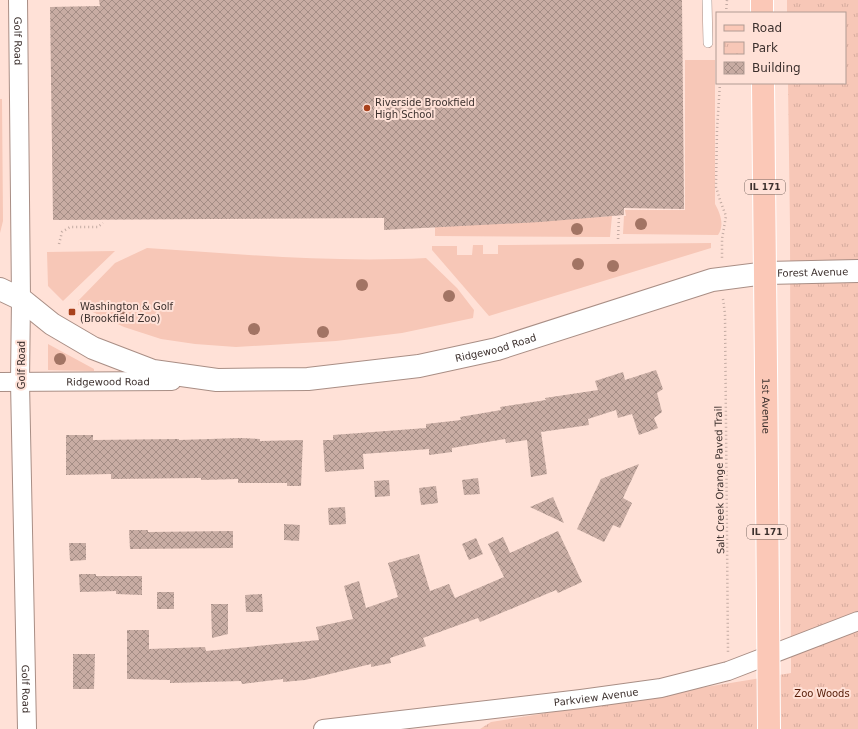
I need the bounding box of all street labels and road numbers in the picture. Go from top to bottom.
street label: Golf Road [12,17,24,65]
road number: IL 171 [745,180,785,194]
street label: Forest Avenue [777,266,848,279]
street label: Ridgewood Road [454,332,538,364]
street label: Golf Road [16,341,27,389]
street label: Ridgewood Road [66,376,150,388]
street label: 1st Avenue [760,378,772,434]
street label: Salt Creek Orange Paved Trail [713,406,726,554]
road number: IL 171 [747,525,787,539]
street label: Golf Road [20,665,32,713]
street label: Parkview Avenue [553,686,639,708]

